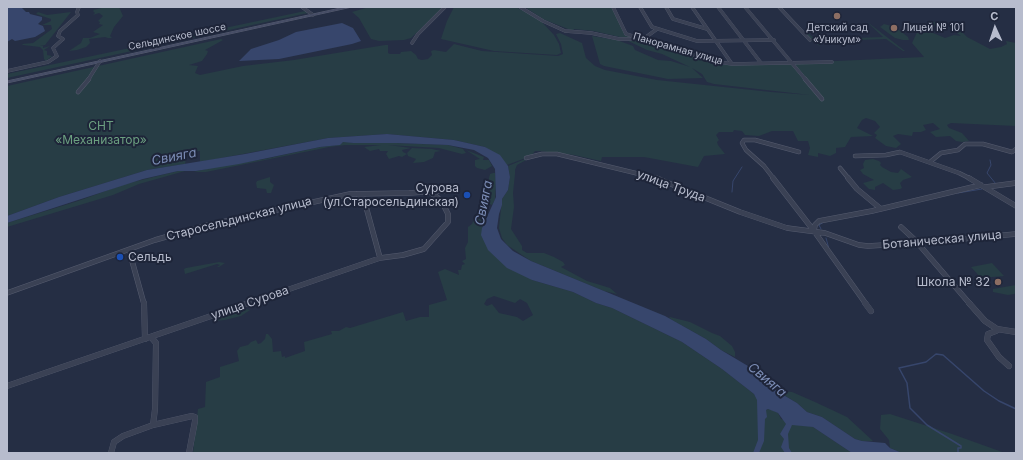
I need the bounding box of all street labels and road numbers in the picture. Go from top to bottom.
street label: Сельдинское шоссе [127,21,227,53]
street label: Панорамная улица [632,30,724,68]
street label: улица Труда [635,167,707,205]
street label: Старосельдинская улица [165,194,313,244]
street label: Ботаническая улица [882,228,1002,252]
street label: улица Сурова [209,283,291,323]

